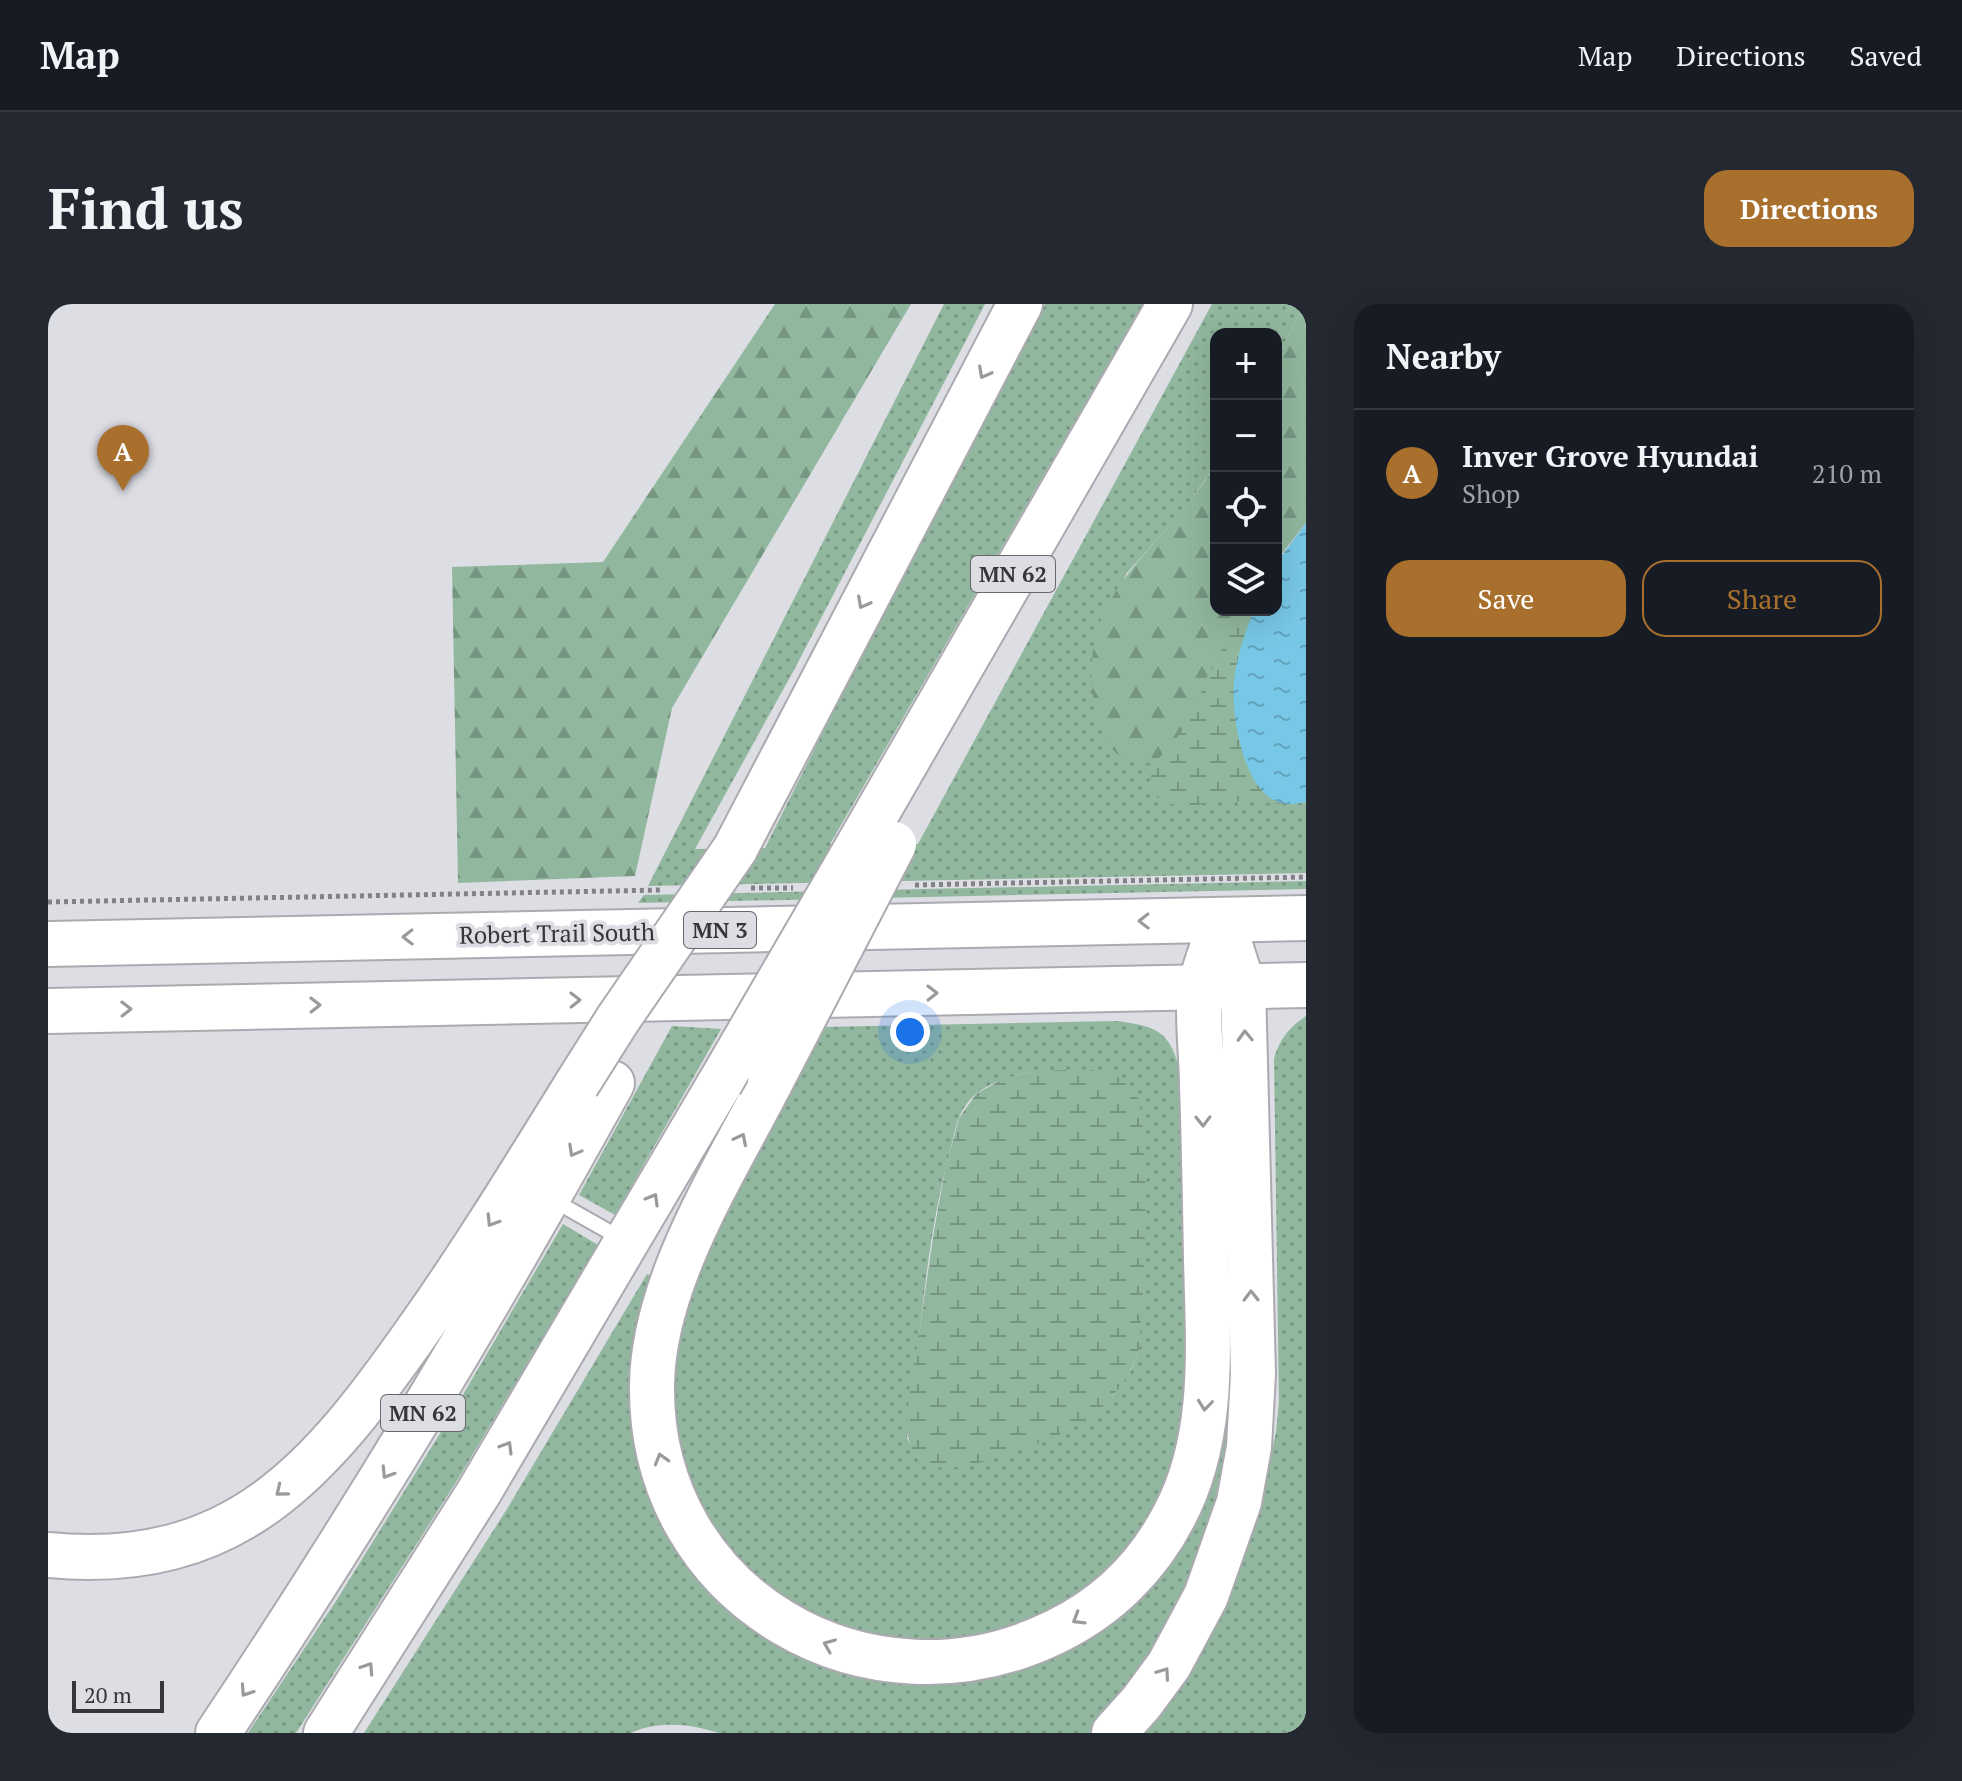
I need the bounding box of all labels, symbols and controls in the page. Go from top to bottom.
text: Map [40,30,120,80]
text: Map [1578,37,1632,74]
text: Directions [1676,37,1806,74]
text: Saved [1850,37,1922,74]
button: Directions [1704,170,1914,247]
text: Find us [48,171,244,245]
map controls [1210,328,1282,616]
button: + [1210,328,1282,400]
text: Nearby [1386,334,1501,379]
one-way arrow [979,365,994,380]
button: − [1210,400,1282,472]
pin: A [97,425,149,491]
text: Inver Grove Hyundai [1462,436,1758,476]
text: A [1403,456,1421,490]
text: 210 m [1812,456,1882,490]
button: locate [1210,472,1282,544]
text: Shop [1462,476,1520,510]
button: layers [1210,544,1282,616]
road number: MN 62 [971,556,1055,592]
button: Save [1386,560,1626,637]
button: Share [1642,560,1882,637]
one-way arrow [858,595,873,610]
road number: MN 3 [684,912,756,948]
one-way arrow [1137,912,1150,930]
street label: Robert Trail South [459,915,655,951]
one-way arrow [401,928,414,945]
one-way arrow [926,984,939,1001]
one-way arrow [569,991,582,1008]
one-way arrow [309,996,322,1013]
one-way arrow [120,1000,133,1017]
your location [890,1012,930,1052]
one-way arrow [1236,1029,1254,1042]
one-way arrow [1194,1115,1212,1128]
one-way arrow [731,1132,747,1147]
one-way arrow [568,1143,584,1157]
one-way arrow [643,1193,659,1208]
one-way arrow [486,1212,501,1227]
one-way arrow [1242,1289,1260,1302]
road number: MN 62 [381,1395,465,1431]
one-way arrow [1197,1398,1214,1411]
one-way arrow [497,1441,512,1456]
one-way arrow [654,1453,670,1467]
one-way arrow [381,1464,396,1478]
one-way arrow [275,1482,290,1496]
one-way arrow [1072,1610,1087,1625]
one-way arrow [823,1638,837,1655]
one-way arrow [359,1662,374,1676]
one-way arrow [1154,1668,1169,1682]
scale bar [72,1677,164,1713]
text: 20 m [84,1680,132,1709]
one-way arrow [241,1683,256,1697]

